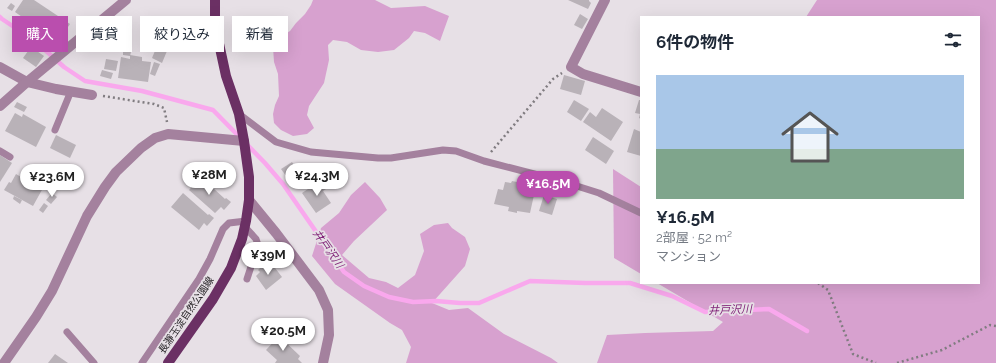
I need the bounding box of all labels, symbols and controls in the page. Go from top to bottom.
chip: 購入 [12,16,68,52]
chip: 賃貸 [76,16,132,52]
chip: 絞り込み [140,16,224,52]
chip: 新着 [232,16,288,52]
icon: filters [942,29,964,51]
text: 6件の物件 [656,32,734,52]
icon: home [774,101,846,173]
pin: ¥28M [185,162,233,196]
pin: ¥24.3M [284,163,350,197]
pin: ¥23.6M [19,164,85,198]
text: ¥28M [191,167,227,182]
text: ¥24.3M [294,168,340,183]
text: ¥23.6M [29,169,75,184]
pin: ¥16.5M [515,171,581,205]
text: ¥16.5M [526,176,570,191]
text: ¥16.5M [656,207,715,227]
water label: 井戸沢川 [310,227,347,272]
text: 2部屋 · 52 m² [656,230,732,245]
pin: ¥39M [244,242,292,276]
text: ¥39M [250,247,286,262]
text: マンション [656,249,721,264]
street label: 長瀞玉淀自然公園線 [156,275,216,355]
water label: 井戸沢川 [708,303,753,317]
pin: ¥20.5M [250,318,316,352]
text: ¥20.5M [260,323,306,338]

